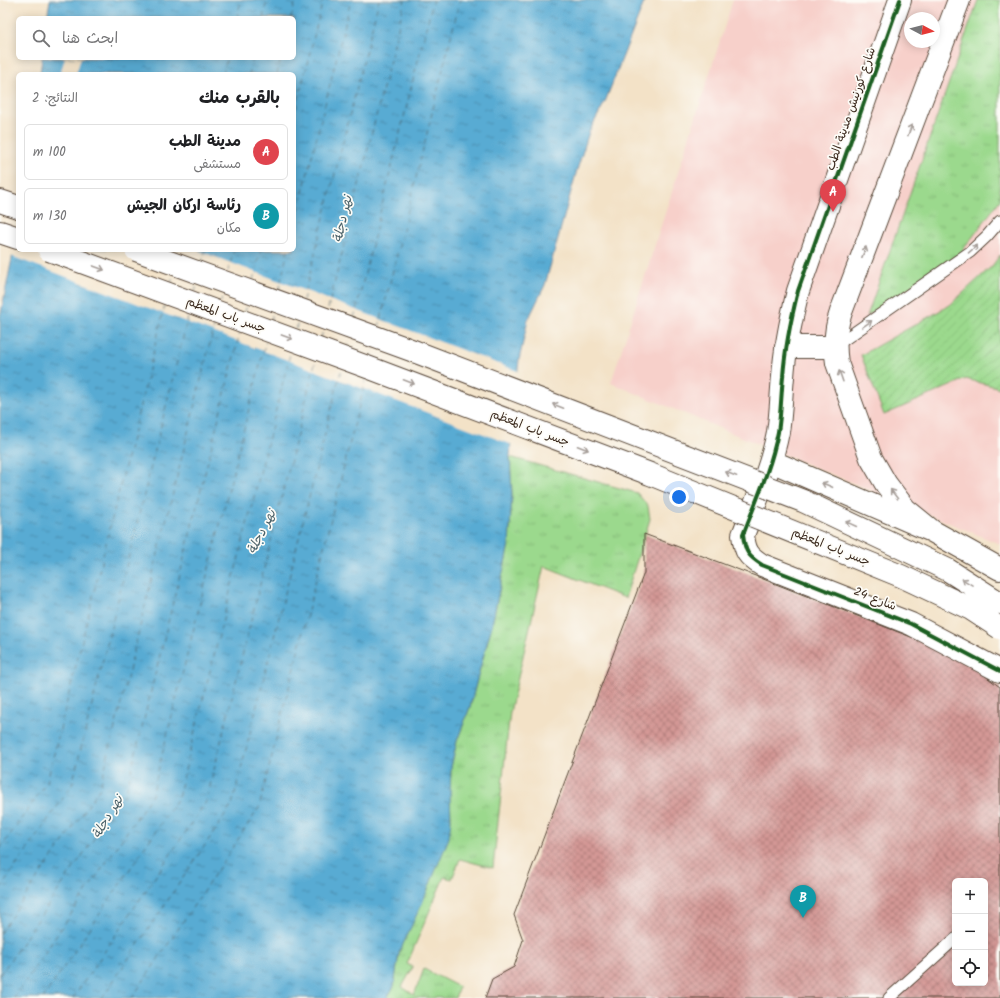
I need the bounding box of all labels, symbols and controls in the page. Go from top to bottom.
north arrow [904,12,940,48]
search box [16,16,296,60]
icon: search [30,27,52,49]
text: ابحث هنا [62,27,118,51]
street label: شارع كورنيش مدينة الطب [821,45,881,173]
text: بالقرب منك [199,85,280,112]
text: النتائج: 2 [32,88,78,109]
one-way arrow [906,124,914,136]
text: مدينة الطب [169,130,241,154]
text: 100 m [33,142,66,163]
text: A [262,142,270,163]
text: مستشفى [193,154,241,175]
pin: A [820,179,846,212]
water label: نهر دجلة [327,192,359,244]
text: رئاسة اركان الجيش [127,194,241,218]
text: 130 m [33,206,67,227]
text: B [262,206,270,227]
text: مكان [217,218,241,239]
one-way arrow [861,245,868,258]
one-way arrow [968,245,978,254]
one-way arrow [93,265,105,273]
street label: جسر باب المعظم [184,292,268,338]
one-way arrow [861,320,872,328]
one-way arrow [280,334,293,341]
one-way arrow [837,370,845,382]
one-way arrow [402,379,414,387]
one-way arrow [552,402,564,410]
street label: جسر باب المعظم [488,404,572,452]
one-way arrow [576,445,588,453]
one-way arrow [726,469,738,477]
one-way arrow [821,480,833,488]
your location [669,487,689,507]
one-way arrow [889,489,898,500]
water label: نهر دجلة [242,505,283,558]
one-way arrow [845,520,857,527]
street label: جسر باب المعظم [789,523,873,571]
one-way arrow [962,578,973,586]
street label: شارع 24 [851,582,899,616]
water label: نهر دجلة [87,790,130,843]
map controls [952,878,988,986]
button: + [952,878,988,914]
pin: B [790,885,816,918]
button: − [952,914,988,950]
button: locate [952,950,988,986]

